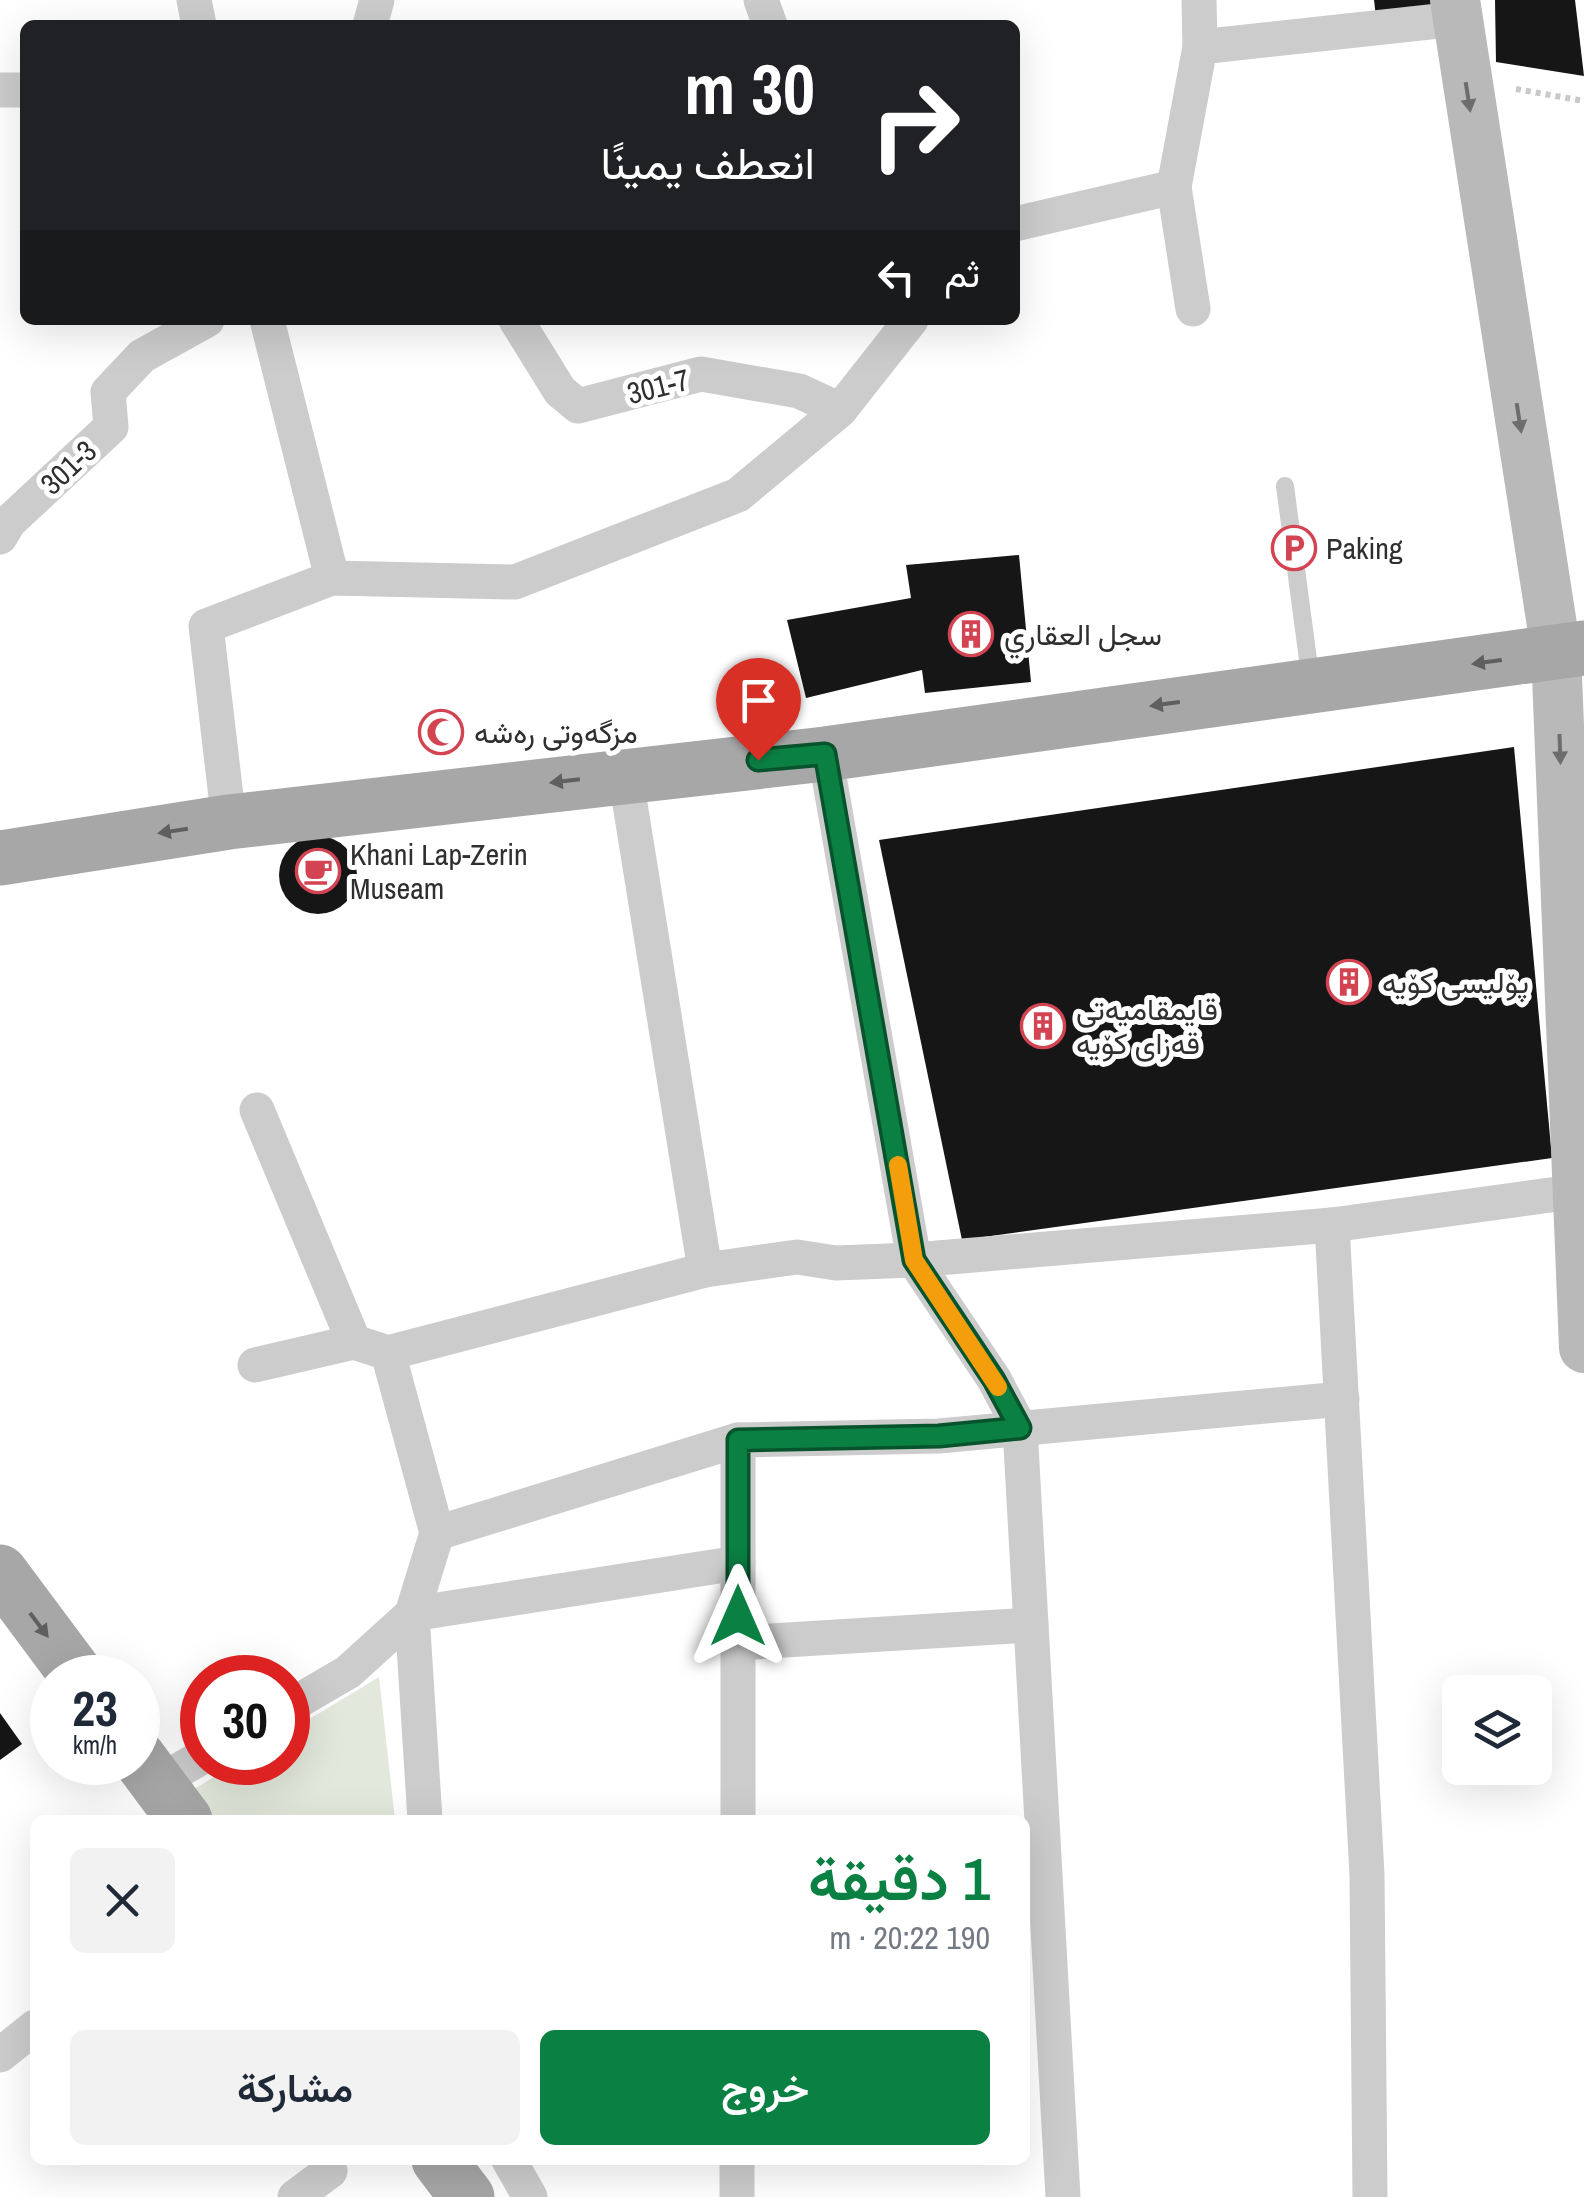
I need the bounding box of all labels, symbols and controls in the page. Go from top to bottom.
text: 30 m [684,42,815,136]
icon: right [850,60,980,190]
one-way arrow [1461,81,1476,113]
text: انعطف يمينًا [600,132,815,193]
text: ثم [944,248,980,299]
icon: left [869,250,924,305]
street label: 301-7 [623,359,693,413]
one-way arrow [1512,402,1527,434]
street label: 301-3 [31,431,105,503]
parking icon: Paking [1271,525,1317,571]
place label: Paking [1326,528,1403,568]
building icon: سجل العقاري [948,611,994,657]
place label: سجل العقاري [1004,614,1162,659]
one-way arrow [1471,654,1503,670]
pin [716,658,801,761]
icon: arrive [731,673,786,728]
one-way arrow [1149,697,1181,712]
mosque icon: مزگەوتی رەشە [418,709,464,755]
place label: مزگەوتی رەشە [474,712,638,752]
one-way arrow [1552,733,1568,765]
one-way arrow [549,773,581,789]
one-way arrow [157,823,189,839]
place label: Khani Lap-Zerin Museam [350,834,528,908]
cafe icon: Khani Lap-Zerin Museam [295,848,341,894]
building icon: پۆلیسی كۆیه‌ [1326,959,1372,1005]
place label: پۆلیسی كۆیه‌ [1382,962,1529,1003]
place label: قایمقامیه‌تی قه‌زای كۆیه‌ [1076,989,1218,1063]
building icon: قایمقامیه‌تی قه‌زای كۆیه‌ [1020,1003,1066,1049]
position arrow [686,1564,790,1668]
one-way arrow [29,1612,49,1638]
speed limit sign: 30 [180,1655,310,1785]
text: 23 [72,1674,118,1742]
map controls [1442,1675,1552,1785]
button: layers [1442,1675,1552,1785]
text: km/h [73,1728,117,1762]
text: 1 دقيقة [808,1838,990,1919]
button: close [70,1848,175,1953]
text: 190 m · 20:22 [830,1916,990,1959]
button: مشاركة [70,2030,520,2145]
button: خروج [540,2030,990,2145]

